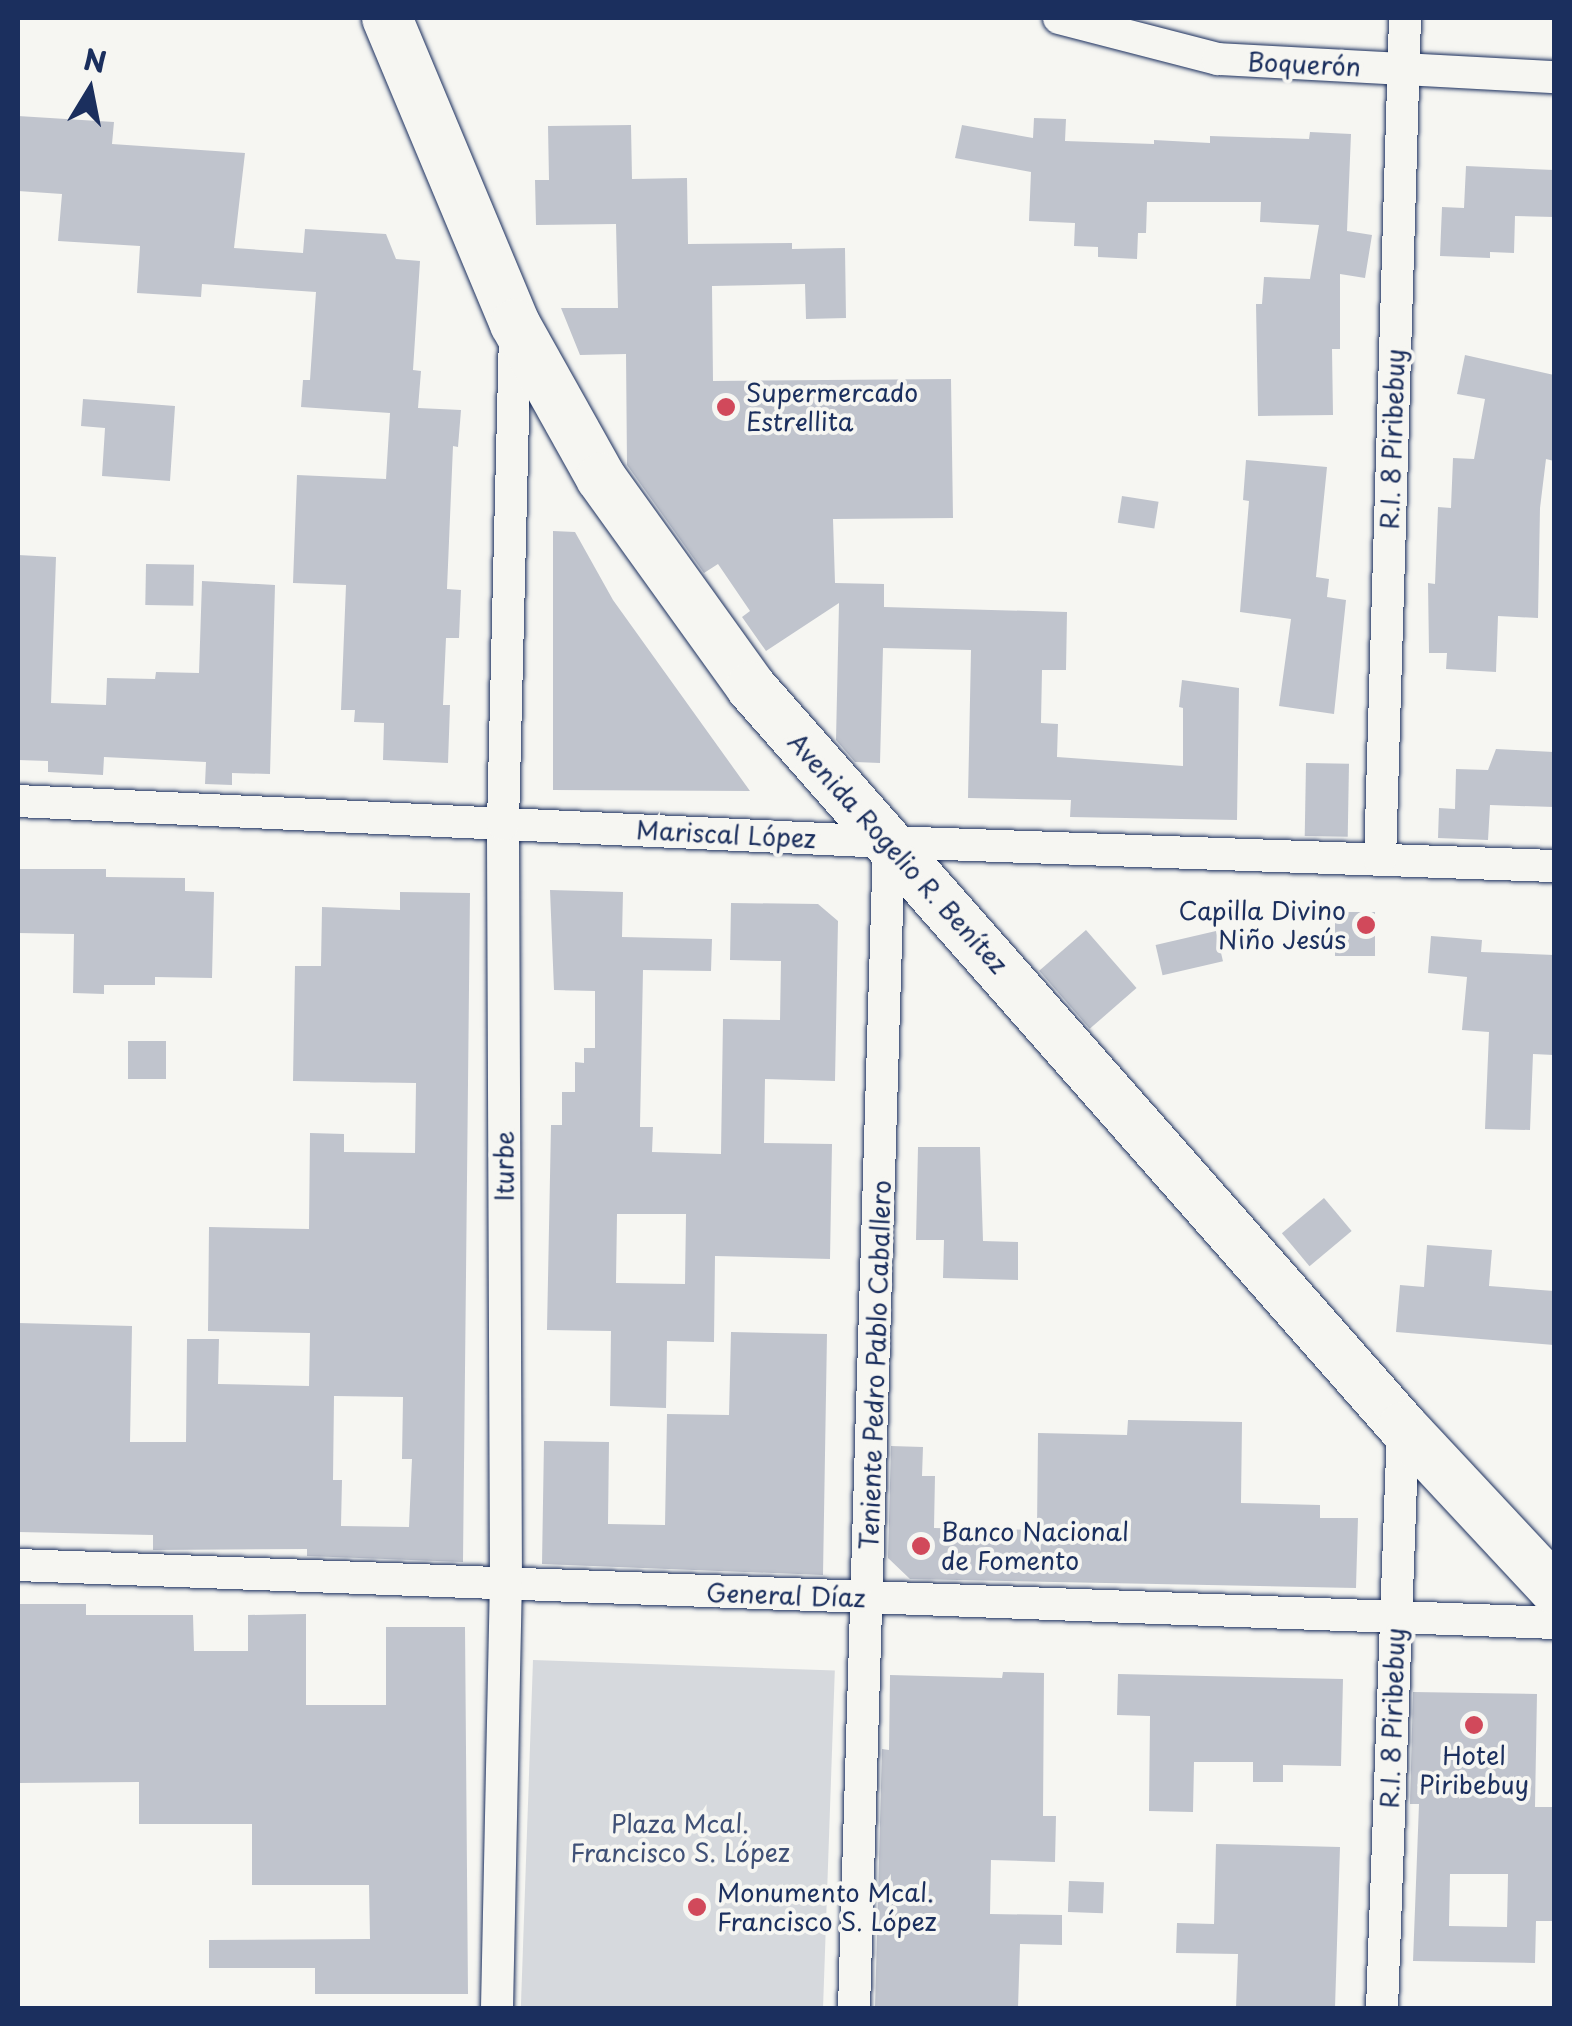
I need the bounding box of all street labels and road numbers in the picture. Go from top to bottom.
street label: Boquerón [1246,46,1362,82]
street label: R.I. 8 Piribebuy [1374,348,1410,530]
street label: Avenida Rogelio R. Benítez [781,725,1015,981]
street label: Mariscal López [635,814,817,854]
street label: Iturbe [489,1131,519,1201]
street label: Teniente Pedro Pablo Caballero [854,1179,896,1551]
street label: General Díaz [706,1577,866,1613]
street label: R.I. 8 Piribebuy [1374,1627,1410,1809]

